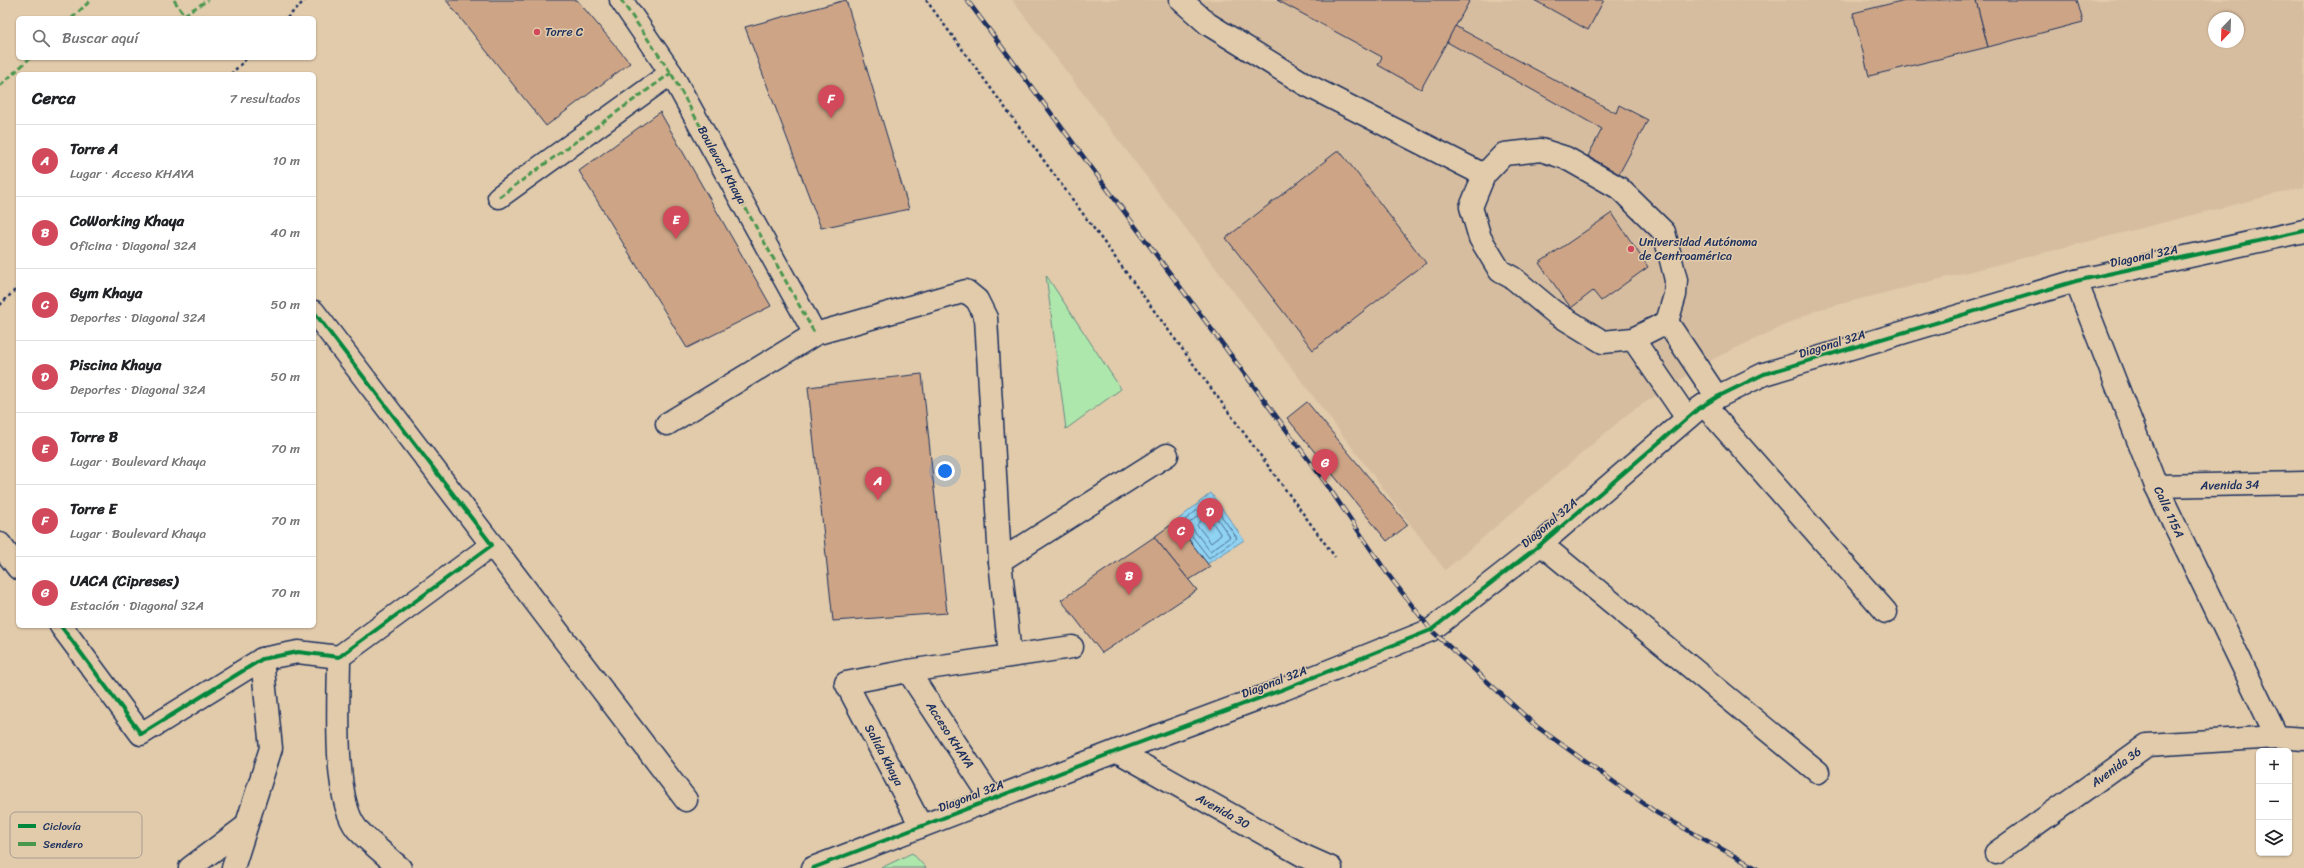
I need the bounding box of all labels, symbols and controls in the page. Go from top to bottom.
north arrow [2208,12,2244,48]
search box [16,16,316,60]
place label: Torre C [545,21,584,43]
text: Buscar aquí [62,25,139,51]
icon: search [30,27,52,49]
marker: Torre C [532,27,542,37]
text: Cerca [32,83,75,113]
pin: F [818,85,844,118]
text: 7 resultados [230,87,300,110]
street label: Boulevard Khaya [691,122,753,208]
text: Torre A [70,136,118,162]
text: A [41,149,49,172]
text: 10 m [273,149,300,172]
text: Lugar · Acceso KHAYA [70,162,194,185]
pin: E [663,206,689,239]
text: CoWorking Khaya [70,208,184,234]
text: B [41,221,49,244]
text: 40 m [270,221,300,244]
place label: Universidad Autónoma de Centroamérica [1639,231,1757,267]
text: Oficina · Diagonal 32A [70,234,197,257]
street label: Diagonal 32A [2108,238,2180,274]
marker: Universidad Autónoma de Centroamérica [1626,244,1636,254]
text: Gym Khaya [70,280,142,306]
text: C [41,293,49,316]
text: 50 m [270,293,300,316]
text: Deportes · Diagonal 32A [70,306,206,329]
street label: Diagonal 32A [1796,323,1868,365]
text: Piscina Khaya [70,352,161,378]
text: D [41,365,49,388]
text: 50 m [270,365,300,388]
text: Deportes · Diagonal 32A [70,378,206,401]
text: Torre B [70,424,118,450]
text: E [41,437,49,460]
text: 70 m [271,437,300,460]
pin: G [1312,449,1338,482]
text: Lugar · Boulevard Khaya [70,450,206,473]
your location [935,461,955,481]
pin: A [865,467,891,500]
street label: Avenida 34 [2199,473,2260,497]
street label: Calle 115A [2147,482,2191,542]
street label: Diagonal 32A [1516,492,1583,554]
text: Torre E [70,496,117,522]
pin: D [1197,498,1223,531]
text: F [41,509,49,532]
text: 70 m [271,509,300,532]
pin: C [1168,517,1194,550]
text: Lugar · Boulevard Khaya [70,522,206,545]
pin: B [1116,562,1142,595]
text: UACA (Cipreses) [70,568,178,594]
text: G [41,581,49,604]
text: 70 m [271,581,300,604]
text: Estación · Diagonal 32A [70,594,204,617]
street label: Diagonal 32A [1238,659,1310,705]
street label: Acceso KHAYA [919,696,980,773]
street label: Salida Khaya [858,720,910,791]
street label: Avenida 36 [2085,741,2146,794]
map controls [2256,748,2292,856]
button: + [2256,748,2292,784]
street label: Diagonal 32A [935,773,1007,819]
button: − [2256,784,2292,820]
street label: Avenida 30 [1191,787,1255,835]
legend [10,812,142,858]
text: Ciclovía [43,817,81,836]
button: layers [2256,820,2292,856]
text: Sendero [43,835,83,854]

